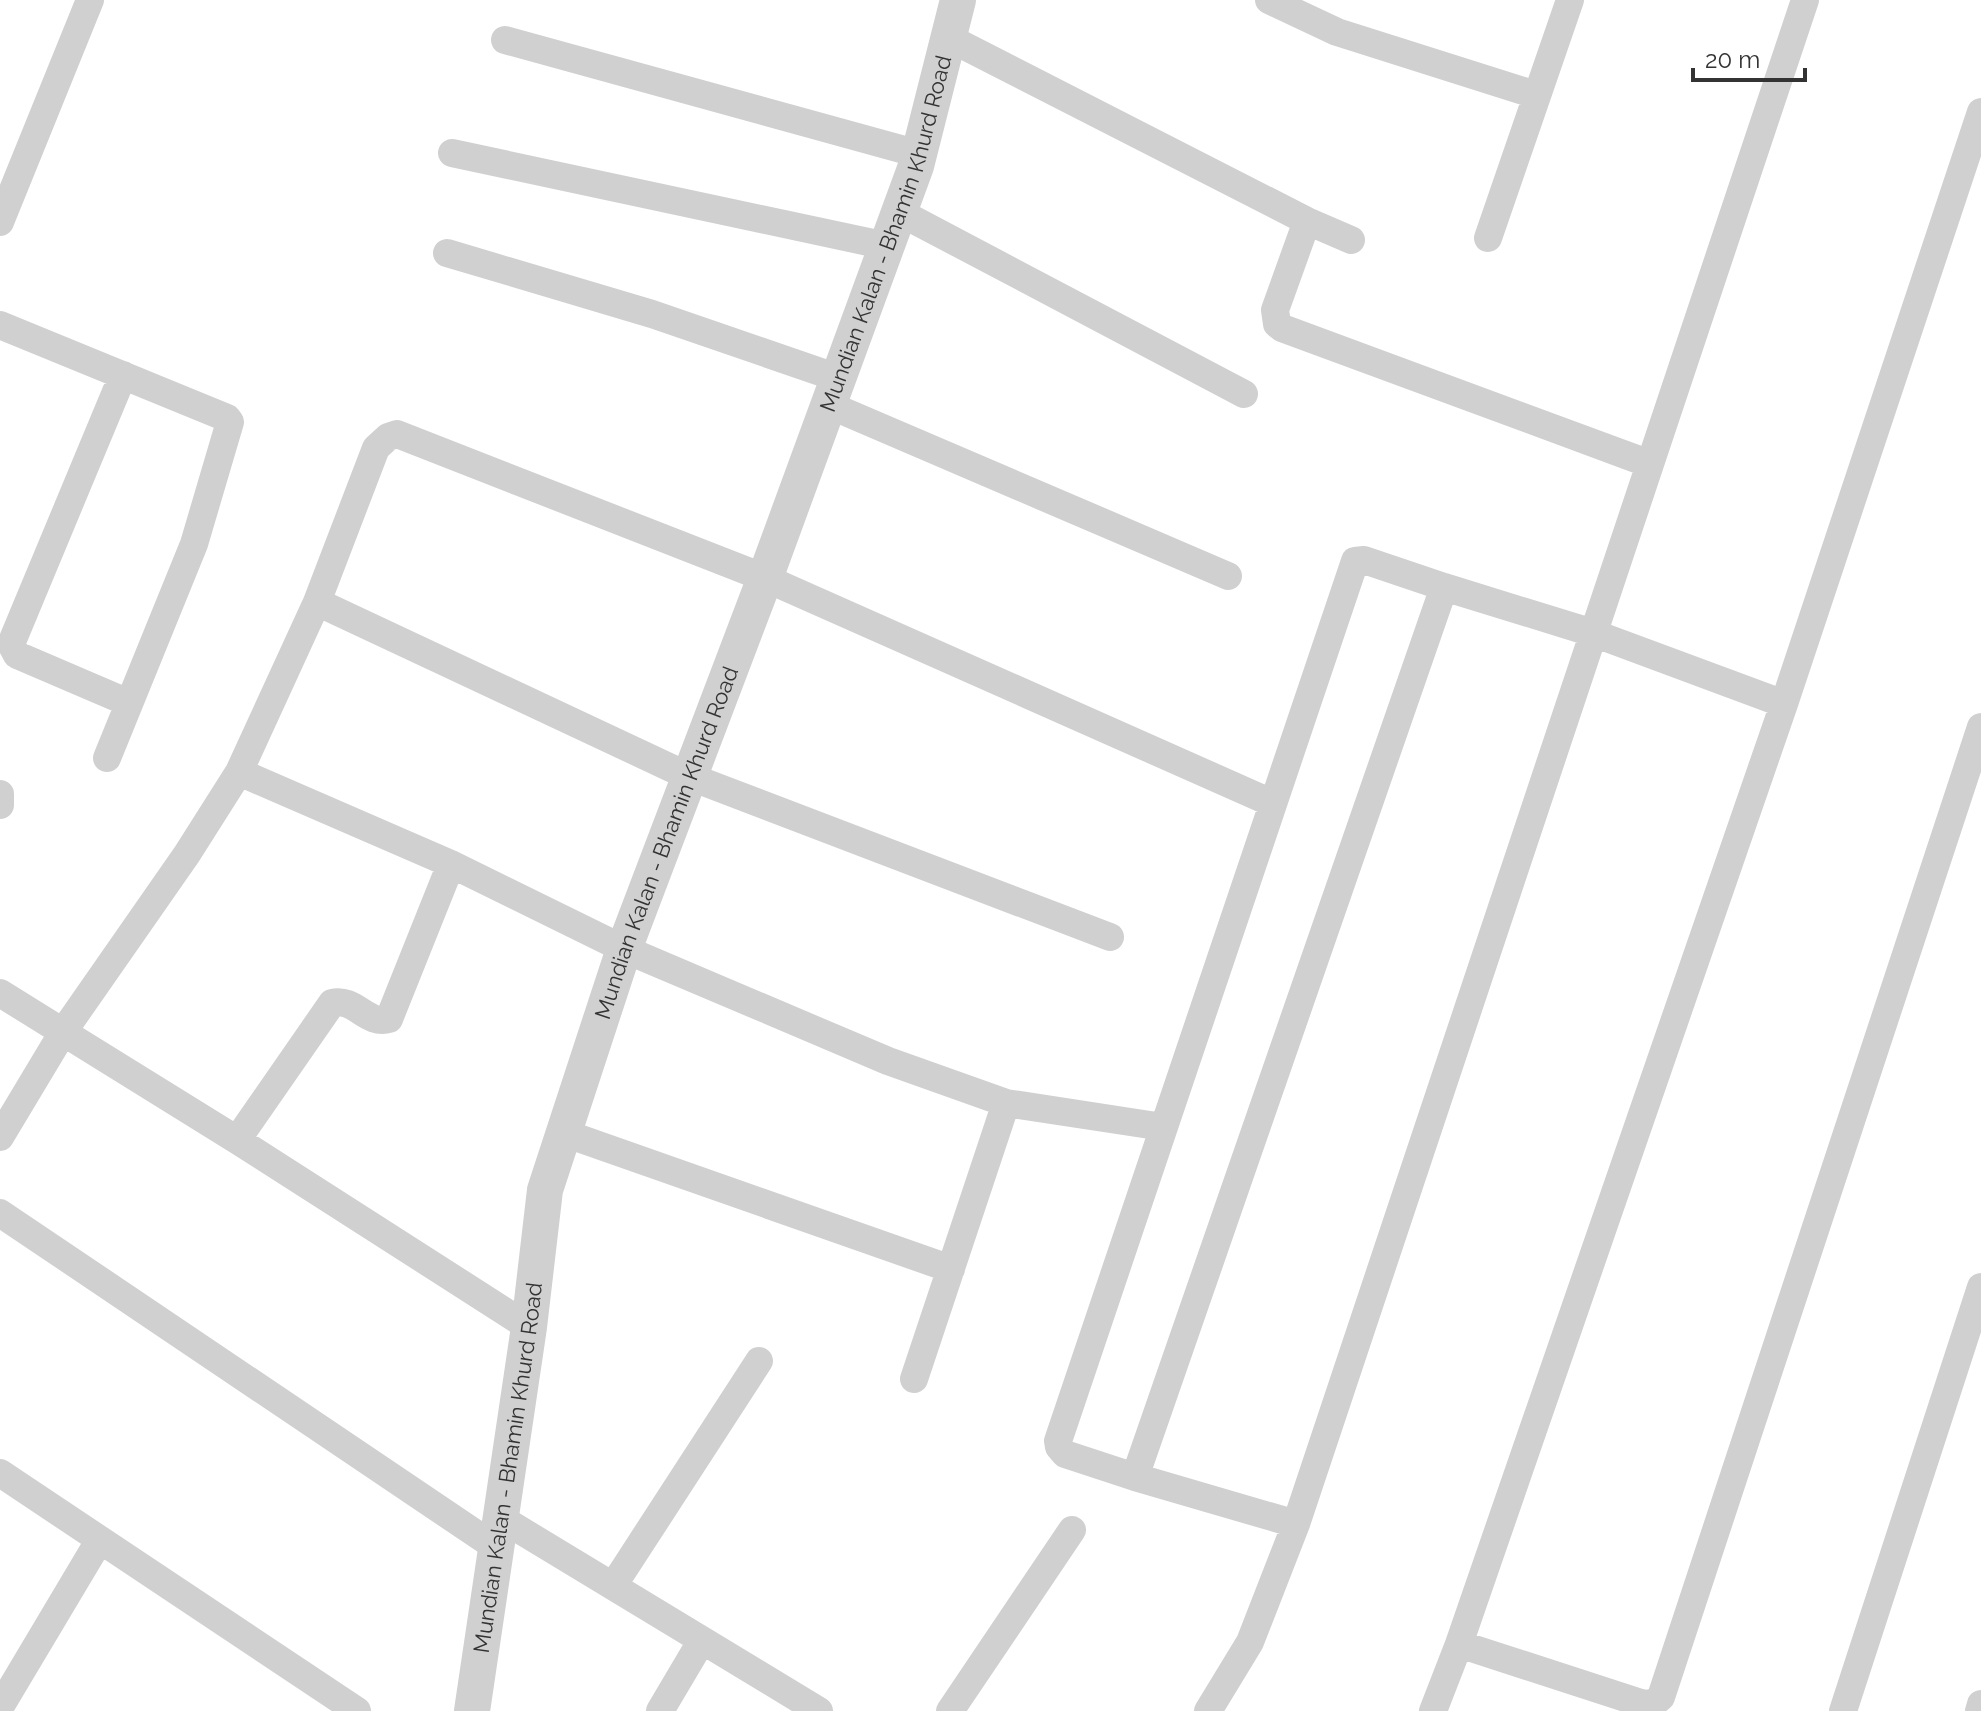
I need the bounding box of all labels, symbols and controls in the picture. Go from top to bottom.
scale bar [1693,32,1805,82]
text: 20 m [1705,45,1760,74]
street label: Mundian Kalan - Bhamin Khurd Road [814,53,956,415]
street label: Mundian Kalan - Bhamin Khurd Road [589,663,743,1022]
street label: Mundian Kalan - Bhamin Khurd Road [468,1281,547,1655]

